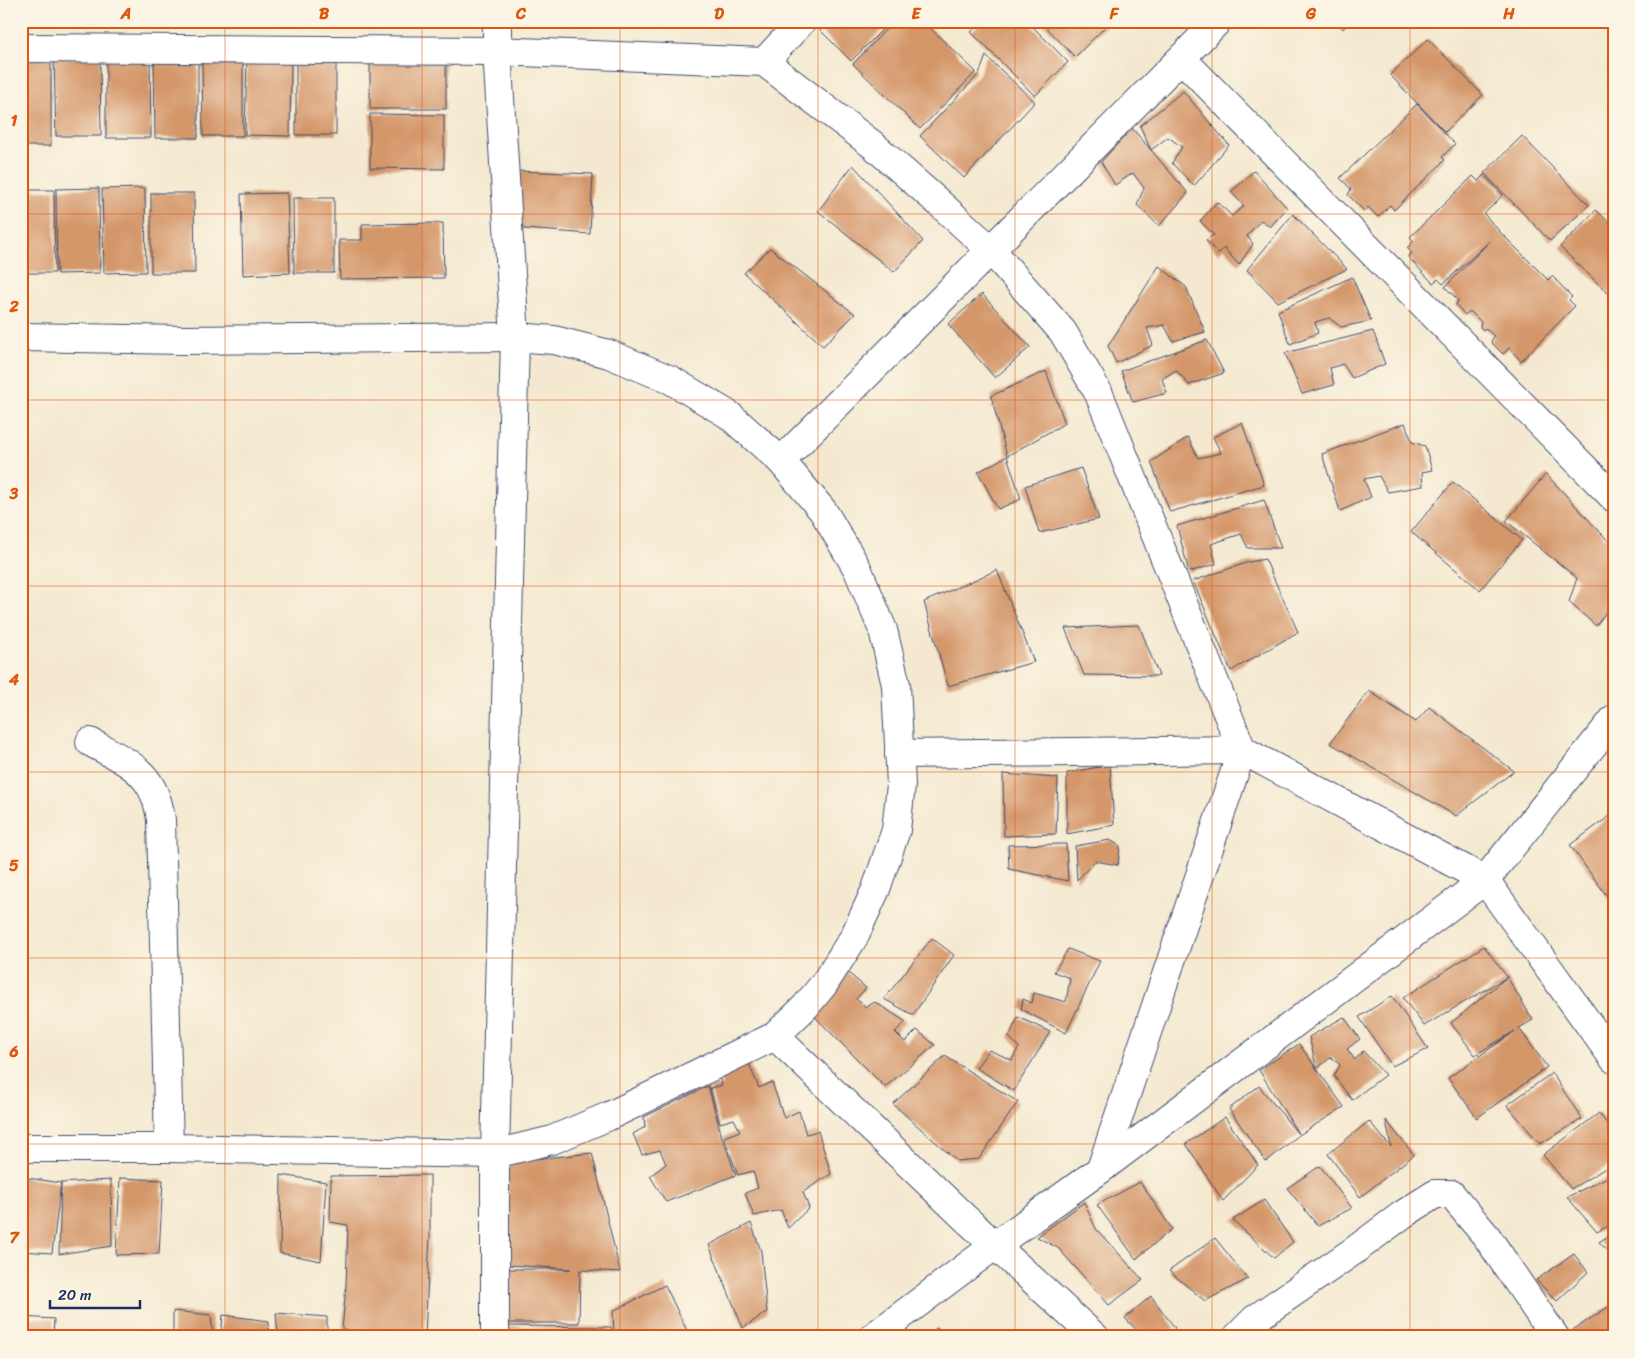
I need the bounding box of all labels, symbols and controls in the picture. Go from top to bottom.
text: A [120,0,131,28]
text: B [319,0,330,28]
text: C [515,0,527,28]
text: D [714,0,724,28]
text: E [912,0,922,28]
text: F [1109,0,1120,28]
text: G [1305,0,1317,28]
text: H [1502,0,1515,28]
text: 1 [11,106,18,135]
text: 2 [8,292,19,321]
text: 3 [9,479,19,508]
text: 4 [8,665,19,694]
text: 5 [9,851,19,880]
text: 6 [8,1037,19,1066]
text: 7 [9,1223,20,1252]
scale bar [50,1278,140,1310]
text: 20 m [58,1282,92,1308]

